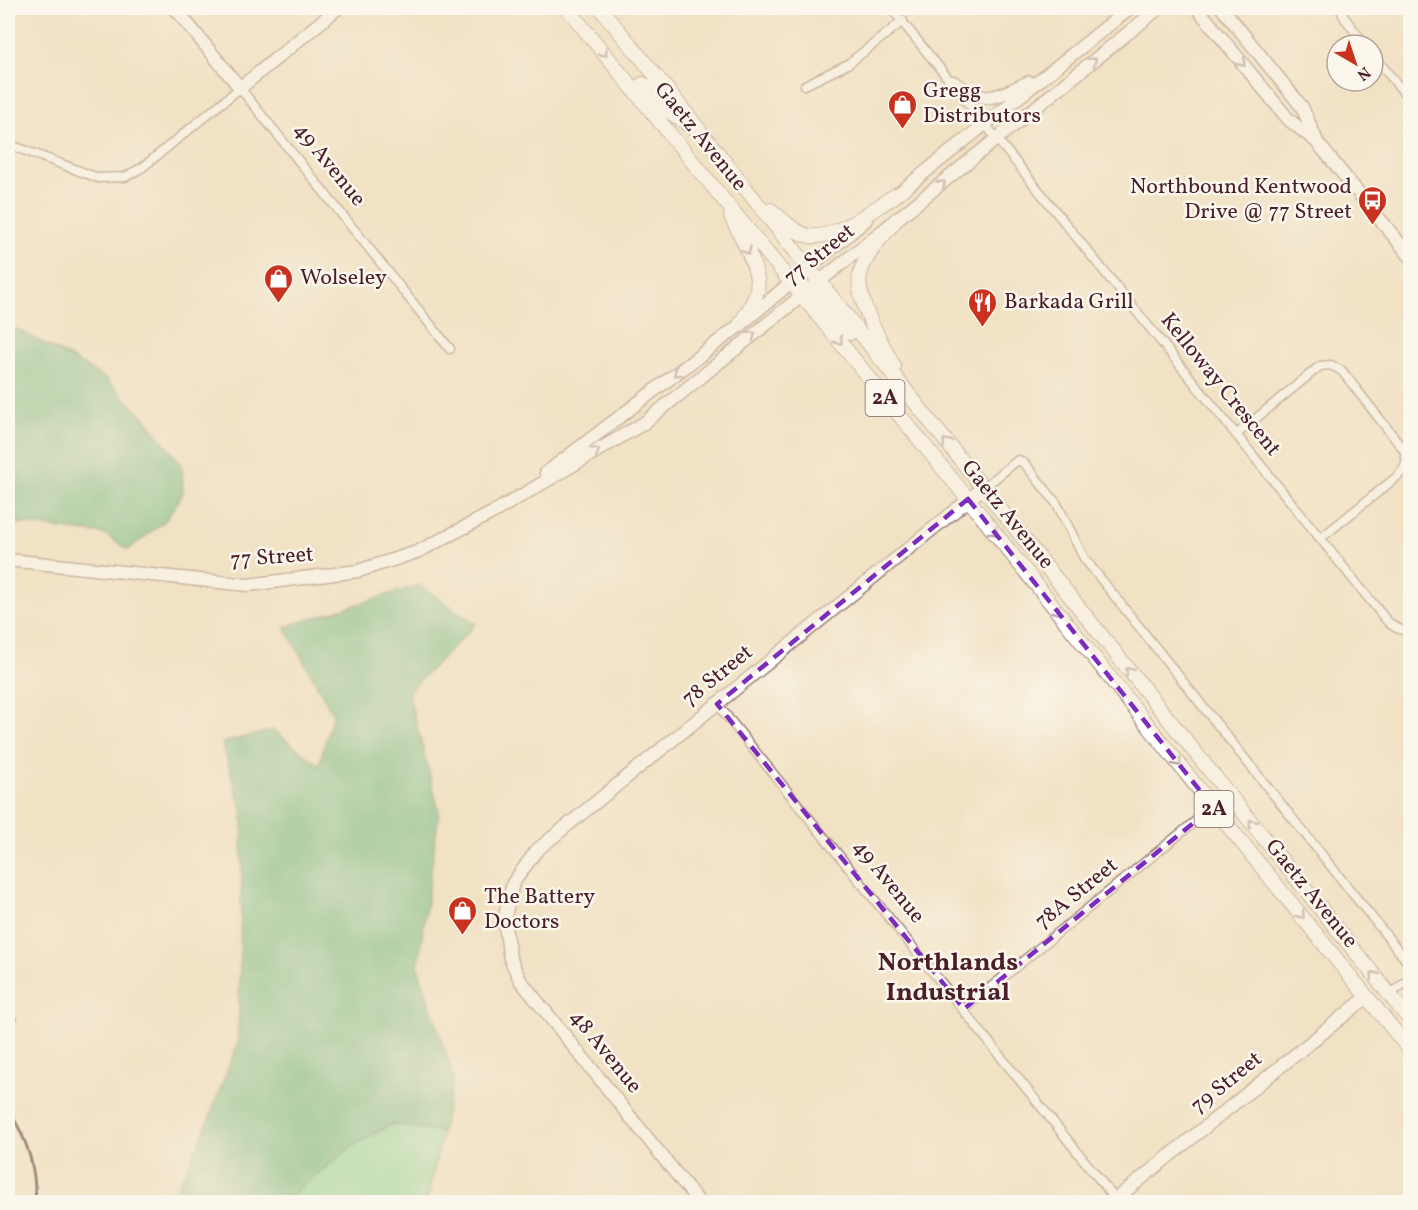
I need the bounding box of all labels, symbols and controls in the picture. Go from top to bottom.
north arrow [1325,33,1385,93]
one-way arrow [597,46,608,57]
one-way arrow [1235,56,1246,67]
one-way arrow [1086,57,1097,68]
text: N [1351,61,1375,86]
street label: Gaetz Avenue [646,76,754,198]
place label: Gregg Distributors [923,76,1041,132]
shop icon: Gregg Distributors [886,88,918,130]
street label: 49 Avenue [285,116,373,214]
place label: Northbound Kentwood Drive @ 77 Street [1130,172,1352,228]
one-way arrow [935,180,946,191]
bus stop icon: Northbound Kentwood Drive @ 77 Street [1357,184,1389,226]
street label: 77 Street [778,217,862,293]
one-way arrow [740,245,752,256]
shop icon: Wolseley [263,262,295,304]
place label: Wolseley [300,263,387,294]
restaurant icon: Barkada Grill [967,286,999,328]
place label: Barkada Grill [1004,287,1134,318]
street label: Kelloway Crescent [1152,307,1288,464]
one-way arrow [745,331,756,342]
one-way arrow [831,335,842,346]
one-way arrow [672,366,683,377]
road number: 2A [866,380,904,416]
one-way arrow [943,438,954,449]
one-way arrow [590,447,600,459]
street label: Gaetz Avenue [953,454,1061,576]
one-way arrow [987,525,998,536]
street label: 77 Street [229,540,315,576]
one-way arrow [1049,604,1060,615]
street label: 78 Street [676,638,760,714]
one-way arrow [1126,667,1137,678]
one-way arrow [1170,757,1181,768]
road number: 2A [1194,791,1234,827]
one-way arrow [1248,818,1259,829]
street label: 49 Avenue [844,833,932,931]
street label: Gaetz Avenue [1257,833,1365,955]
street label: 78A Street [1029,851,1125,937]
place label: The Battery Doctors [484,882,595,938]
shop icon: The Battery Doctors [447,894,479,936]
one-way arrow [1293,908,1304,919]
district label: Northlands Industrial [878,945,1018,1011]
one-way arrow [1370,970,1381,981]
street label: 48 Avenue [561,1003,649,1101]
street label: 79 Street [1185,1044,1270,1121]

